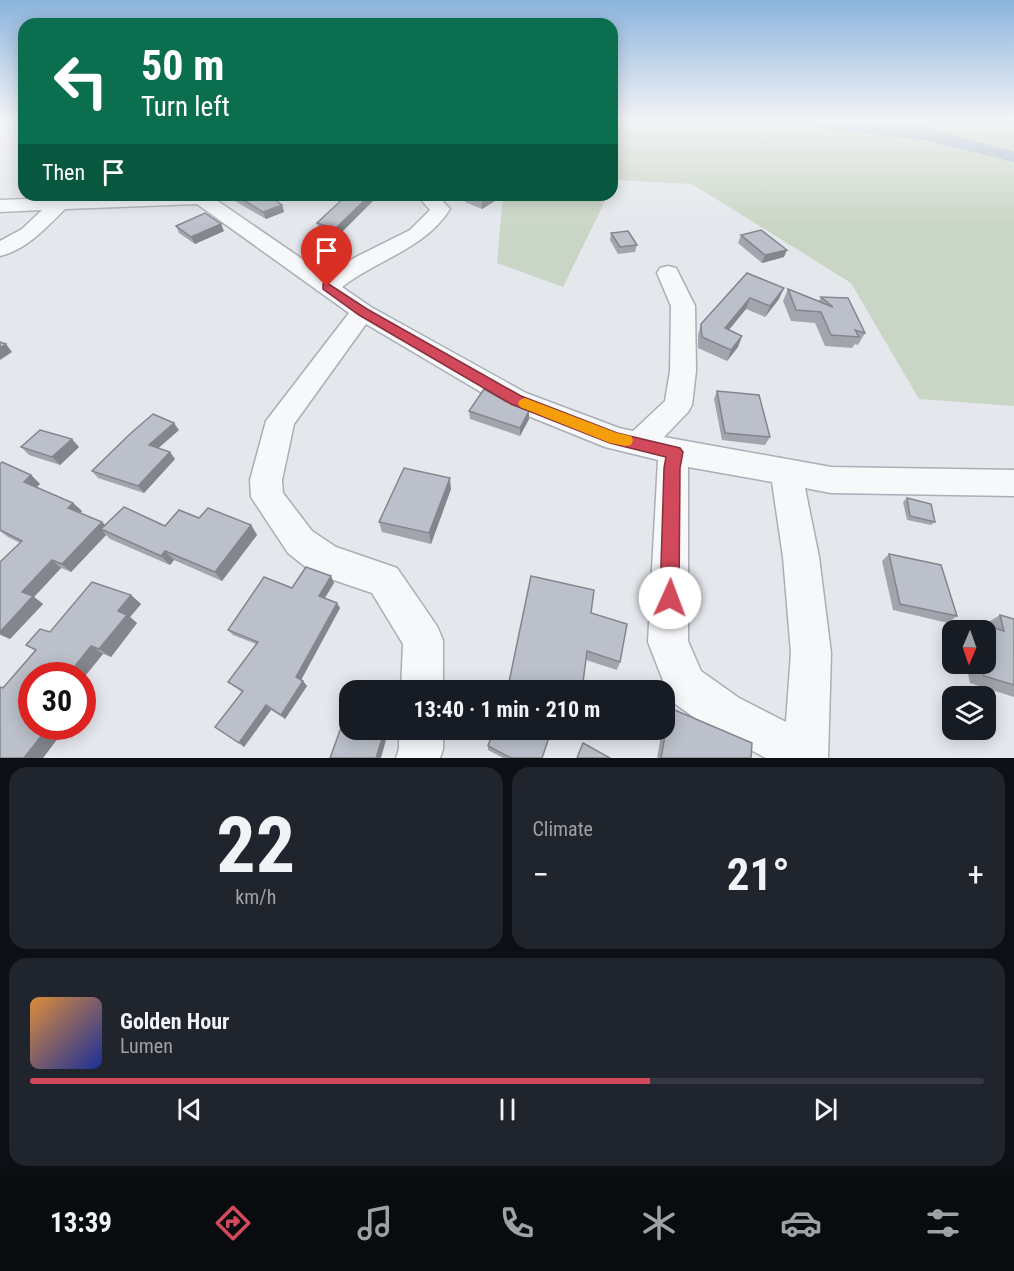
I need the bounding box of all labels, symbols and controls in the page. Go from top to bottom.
text: 50 m [141,41,224,90]
icon: left [42,42,120,120]
text: Turn left [141,91,230,123]
icon: arrive [97,156,130,189]
text: Then [42,160,85,185]
pin [301,225,352,287]
icon: arrive [310,234,343,267]
position arrow [638,566,702,630]
north arrow [942,620,996,674]
map controls [942,620,996,740]
speed limit sign: 30 [18,662,96,740]
button: layers [942,686,996,740]
text: 13:40 · 1 min · 210 m [414,697,600,722]
text: 22 [216,800,295,891]
text: Climate [533,817,593,841]
text: 21° [727,848,790,901]
text: − [533,855,549,894]
text: + [968,855,984,894]
text: km/h [235,885,276,909]
text: Golden Hour [120,1009,229,1034]
text: Lumen [120,1034,173,1058]
icon: previous [173,1093,206,1126]
icon: pause [491,1093,524,1126]
icon: next [809,1093,842,1126]
icon: directions [212,1202,254,1244]
icon: music [354,1202,396,1244]
icon: phone [496,1202,538,1244]
icon: climate [638,1202,680,1244]
icon: car [780,1202,822,1244]
icon: filters [922,1202,964,1244]
text: 13:39 [50,1207,112,1239]

